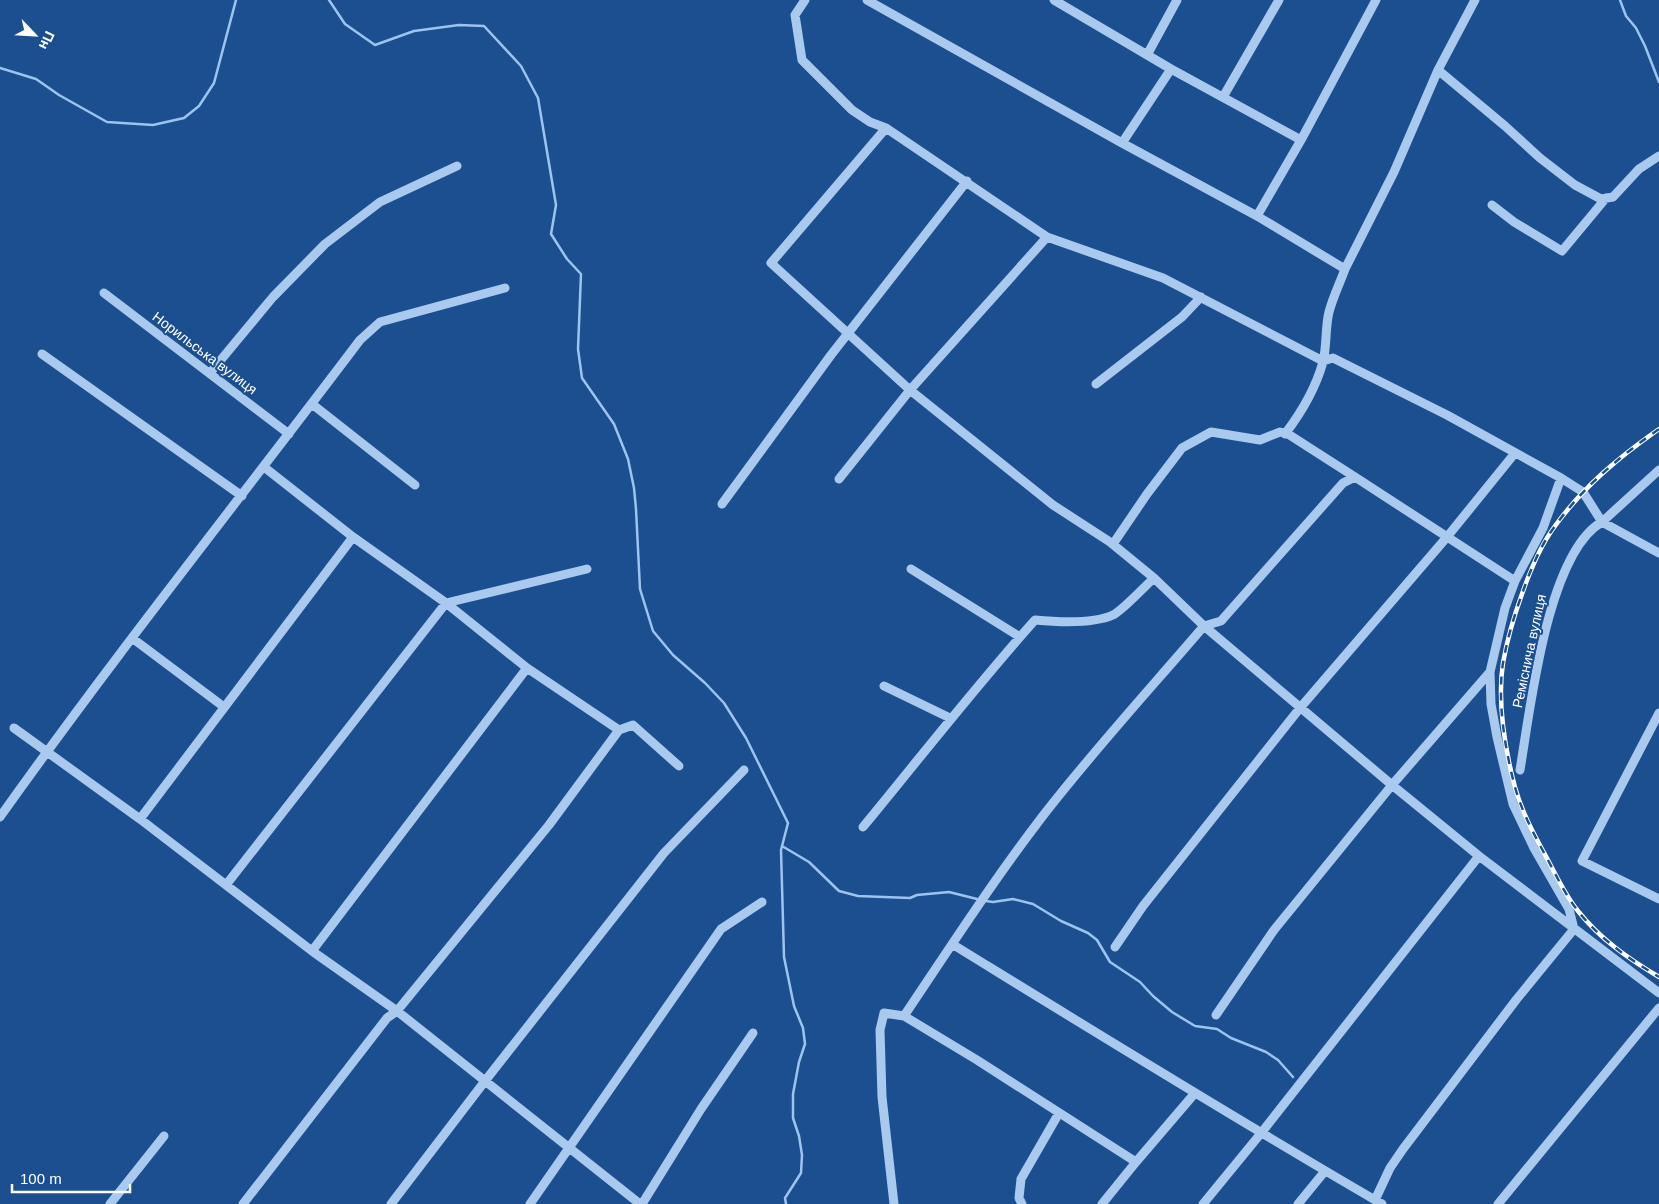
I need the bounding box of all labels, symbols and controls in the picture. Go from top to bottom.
north arrow [10,10,60,60]
text: Пн [36,29,58,52]
street label: Норильська вулиця [150,308,260,398]
street label: Реміснича вулиця [1509,593,1549,709]
scale bar [12,1162,130,1194]
text: 100 m [20,1170,62,1187]

